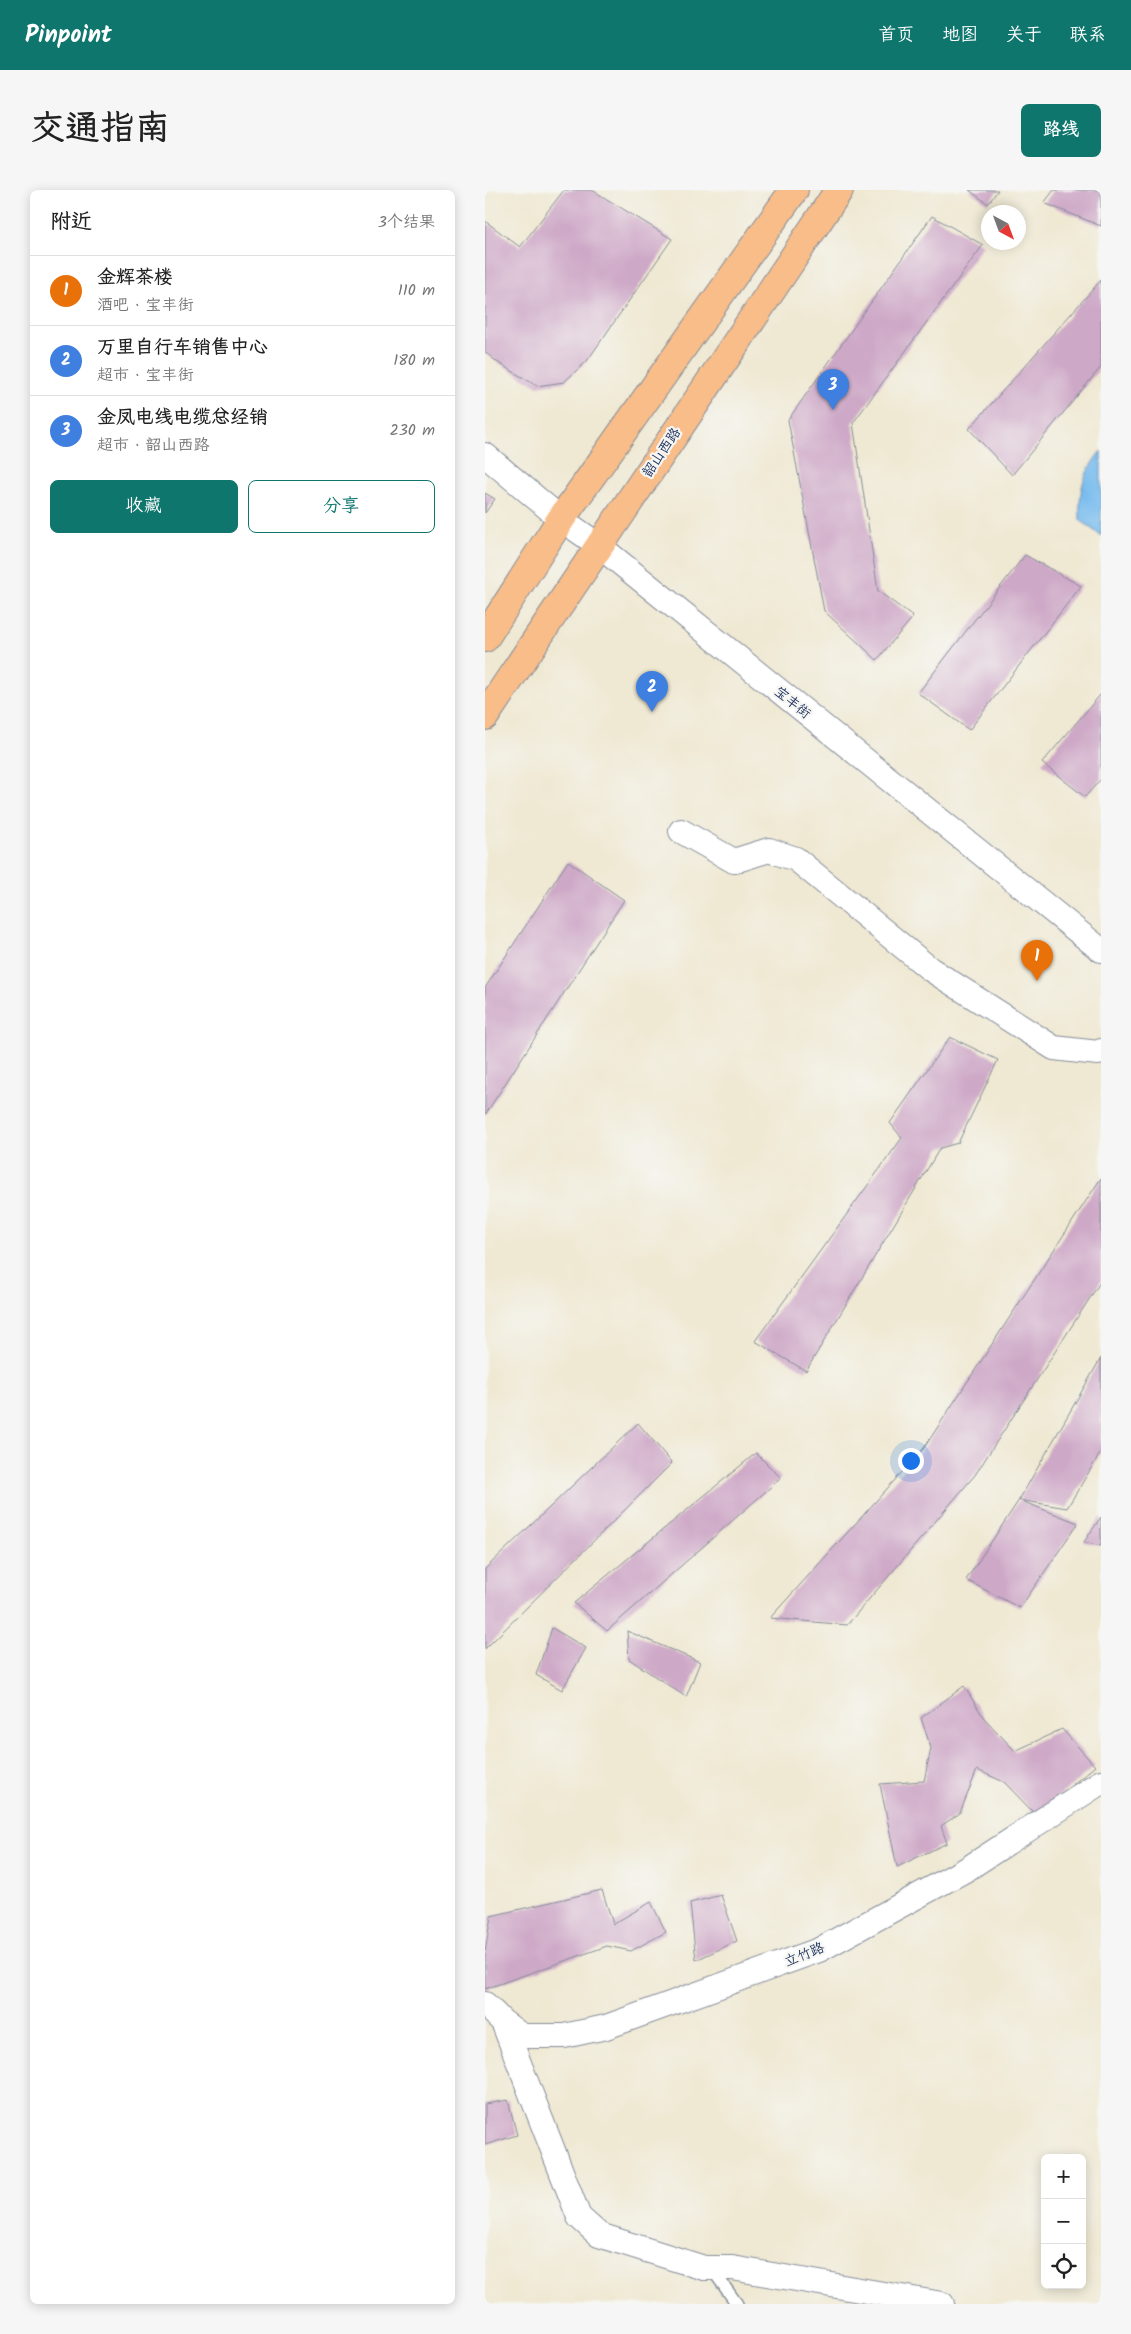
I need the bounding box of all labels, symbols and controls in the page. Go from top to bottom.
text: Pinpoint [25,16,112,55]
text: 首页 [878,21,914,50]
text: 地图 [942,21,978,50]
text: 关于 [1006,21,1042,50]
text: 联系 [1070,21,1106,50]
text: 交通指南 [30,102,170,158]
button: 路线 [1021,104,1101,157]
north arrow [981,205,1026,250]
text: 附近 [50,206,92,239]
text: 3个结果 [378,210,435,235]
text: 金辉茶楼 [97,263,173,293]
text: 1 [64,278,68,303]
text: 110 m [398,278,435,303]
text: 酒吧 · 宝丰街 [97,293,194,318]
text: 万里自行车销售中心 [97,333,268,363]
text: 2 [61,348,71,373]
text: 180 m [393,348,435,373]
text: 超市 · 宝丰街 [97,363,194,388]
pin: 3 [817,369,849,410]
text: 金凤电线电缆总经销 [97,403,268,433]
text: 3 [62,418,70,443]
text: 230 m [389,418,435,443]
street label: 韶山西路 [637,423,687,482]
text: 超市 · 韶山西路 [97,433,210,458]
button: 收藏 [50,480,238,533]
button: 分享 [248,480,435,533]
pin: 2 [636,671,668,712]
street label: 宝丰街 [769,681,816,725]
pin: 1 [1021,940,1053,981]
your location [898,1448,924,1474]
street label: 立竹路 [781,1937,828,1973]
map controls [1041,2154,1086,2289]
button: + [1041,2154,1086,2199]
button: − [1041,2199,1086,2244]
button: locate [1041,2244,1086,2289]

